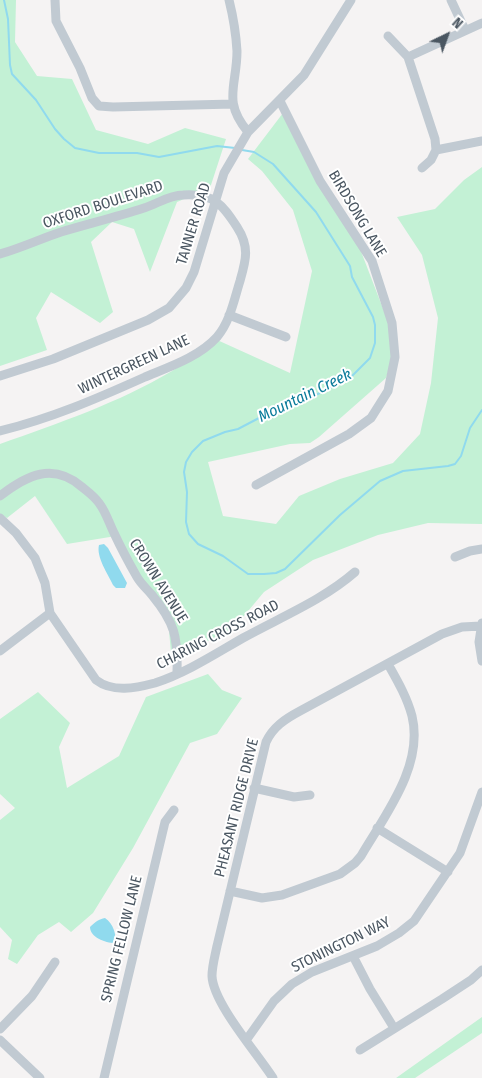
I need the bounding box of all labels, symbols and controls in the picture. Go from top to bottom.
north arrow [422,10,472,60]
text: N [449,14,466,33]
street label: BIRDSONG LANE [324,167,390,261]
street label: OXFORD BOULEVARD [41,177,165,233]
street label: TANNER ROAD [173,181,215,267]
street label: WINTERGREEN LANE [76,331,192,399]
water label: Mountain Creek [255,365,355,427]
street label: CROWN AVENUE [125,535,191,627]
street label: CHARING CROSS ROAD [154,596,282,674]
street label: PHEASANT RIDGE DRIVE [211,737,263,879]
street label: SPRING FELLOW LANE [98,874,146,1004]
street label: STONINGTON WAY [289,913,393,977]

